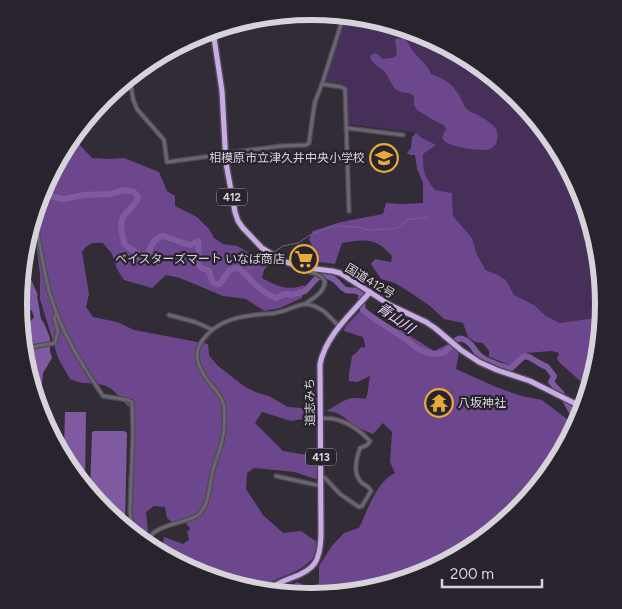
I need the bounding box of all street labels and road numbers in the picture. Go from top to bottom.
road number: 412 [217,188,247,206]
street label: 国道412号 [343,261,397,301]
street label: 道志みち [303,378,317,426]
road number: 413 [306,448,336,466]

